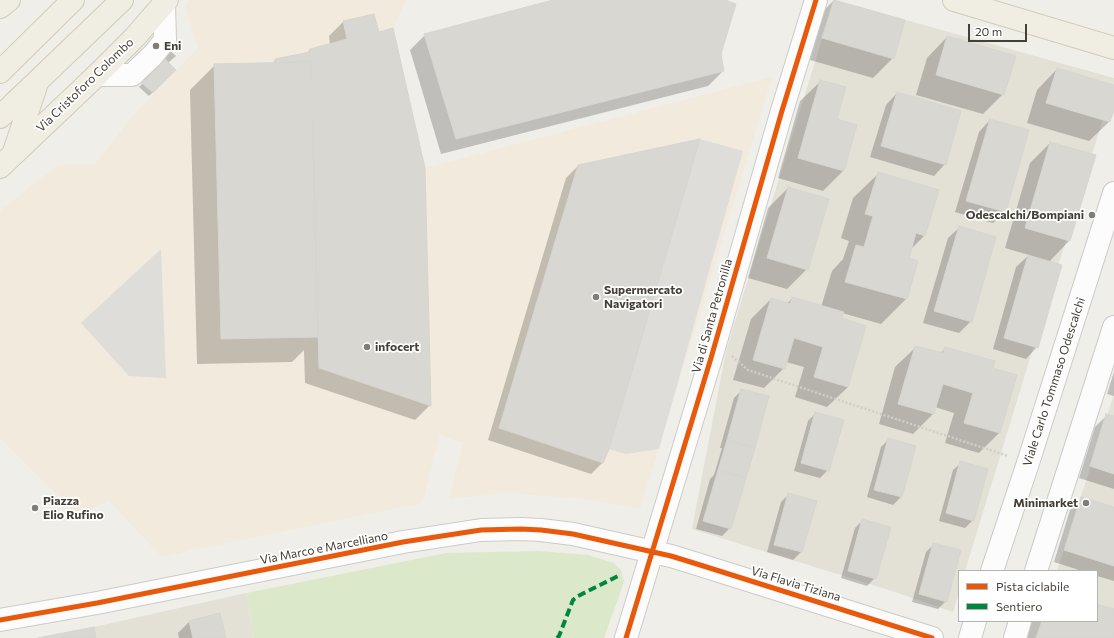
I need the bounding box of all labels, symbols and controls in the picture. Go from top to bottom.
scale bar [970,16,1029,42]
text: 20 m [975,24,1002,38]
street label: Via Cristoforo Colombo [33,35,137,135]
place label: Eni [164,39,181,53]
marker: Eni [151,41,161,51]
place label: Odescalchi/Bompiani [966,208,1084,222]
marker: Odescalchi/Bompiani [1087,210,1097,220]
street label: Via di Santa Petronilla [689,257,735,375]
place label: Supermercato Navigatori [604,283,682,311]
marker: Supermercato Navigatori [591,292,601,302]
street label: Viale Carlo Tommaso Odescalchi [1020,296,1088,468]
place label: infocert [375,340,419,354]
marker: infocert [362,342,372,352]
place label: Piazza Elio Rufino [43,494,104,522]
place label: Minimarket [1013,496,1078,510]
marker: Minimarket [1081,498,1091,508]
marker: Piazza Elio Rufino [30,503,40,513]
street label: Via Marco e Marcelliano [259,529,389,567]
street label: Via Flavia Tiziana [749,564,843,604]
legend [958,570,1098,622]
text: Pista ciclabile [996,579,1069,593]
text: Sentiero [996,599,1042,613]

